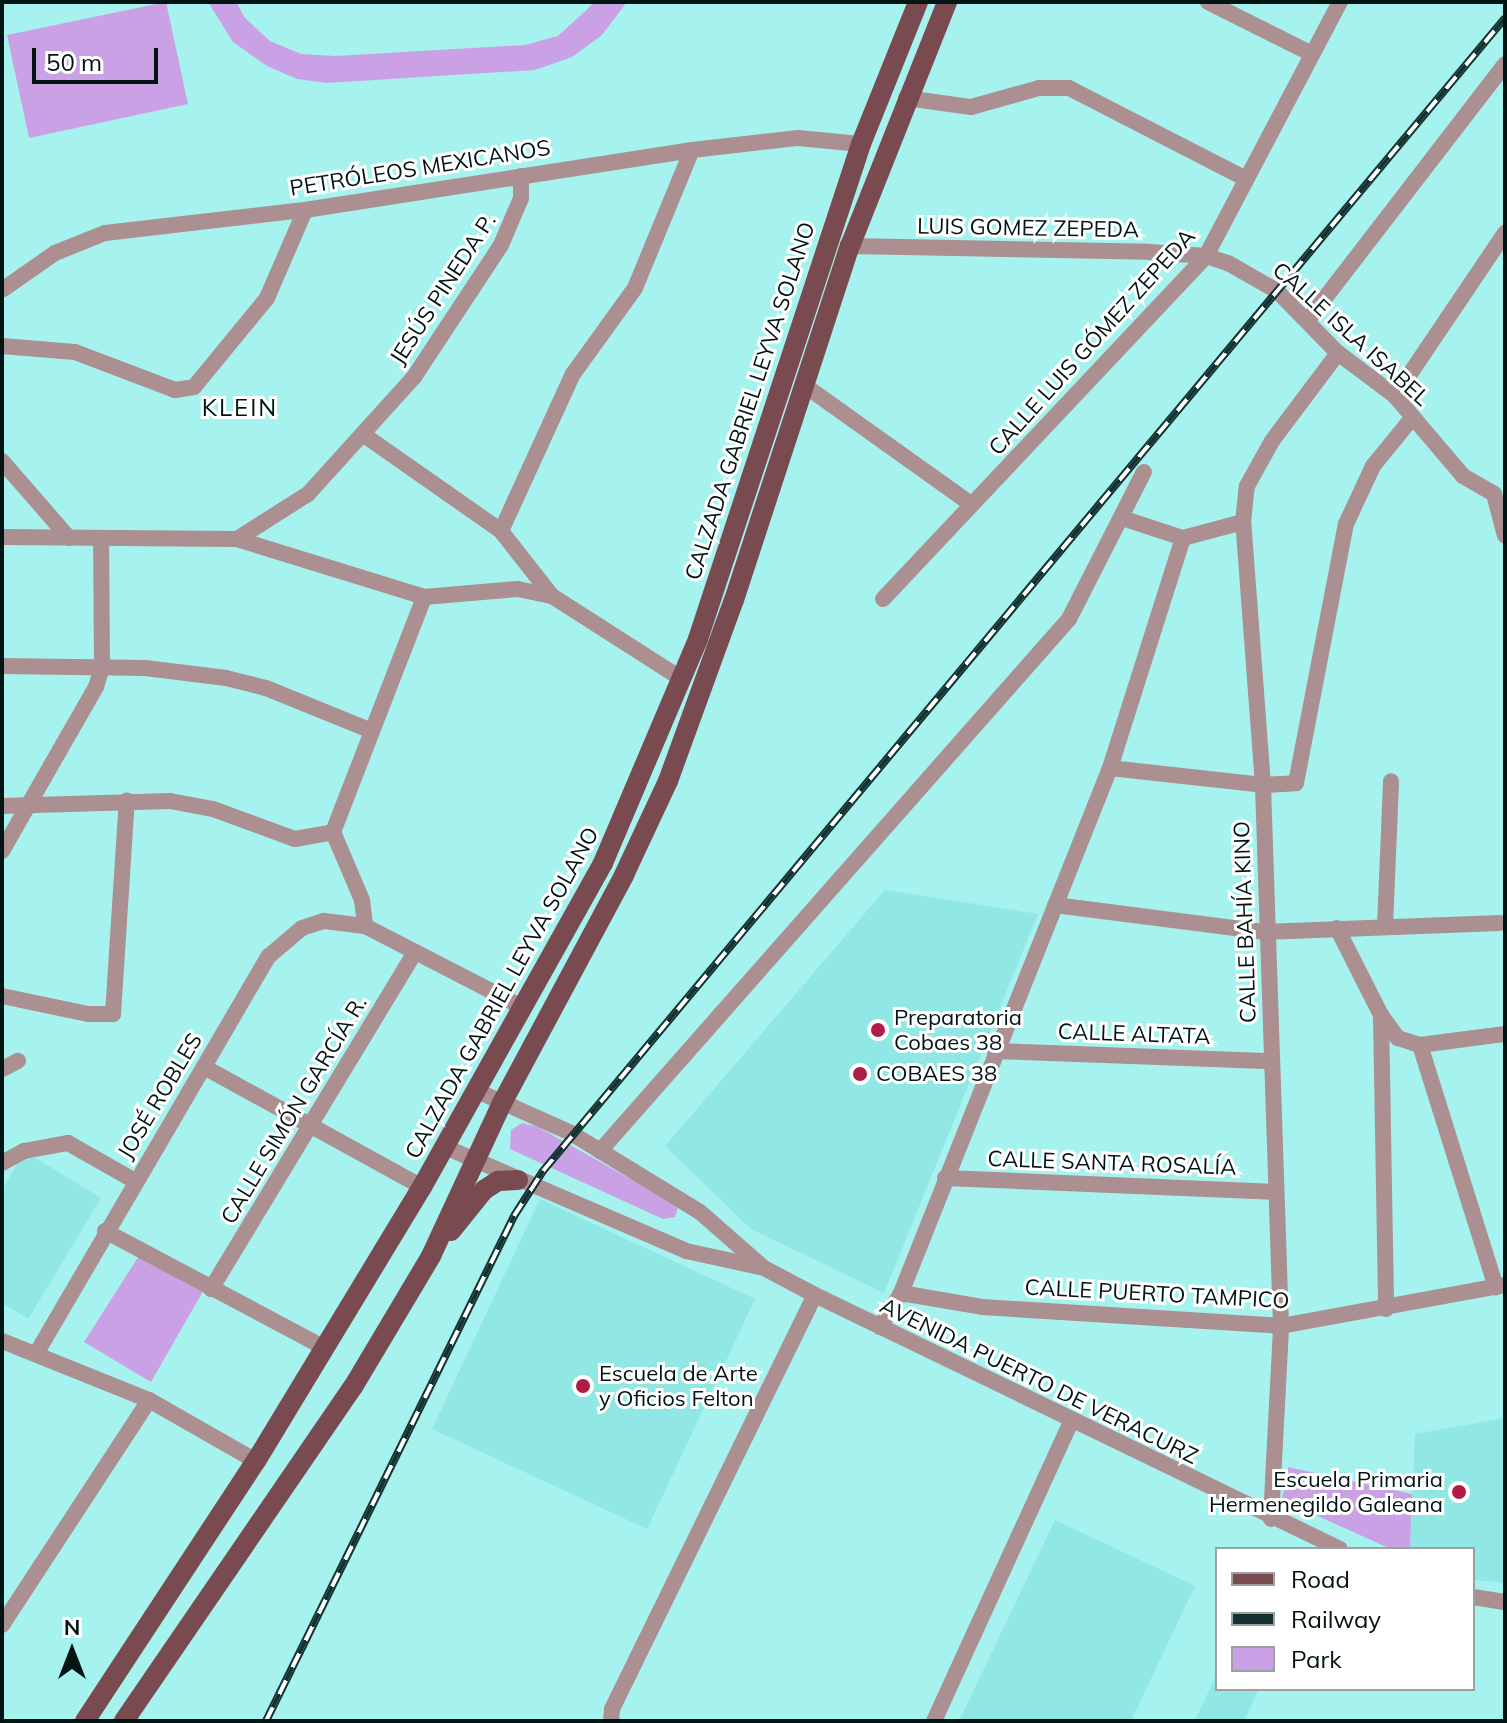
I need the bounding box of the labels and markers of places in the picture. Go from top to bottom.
place label: Preparatoria Cobaes 38 [894,1004,1022,1056]
marker: Preparatoria Cobaes 38 [869,1021,887,1039]
place label: COBAES 38 [876,1061,997,1087]
marker: COBAES 38 [851,1065,869,1083]
place label: Escuela de Arte y Oficios Felton [599,1360,758,1412]
marker: Escuela de Arte y Oficios Felton [574,1377,592,1395]
place label: Escuela Primaria Hermenegildo Galeana [1209,1466,1443,1518]
marker: Escuela Primaria Hermenegildo Galeana [1450,1483,1468,1501]

